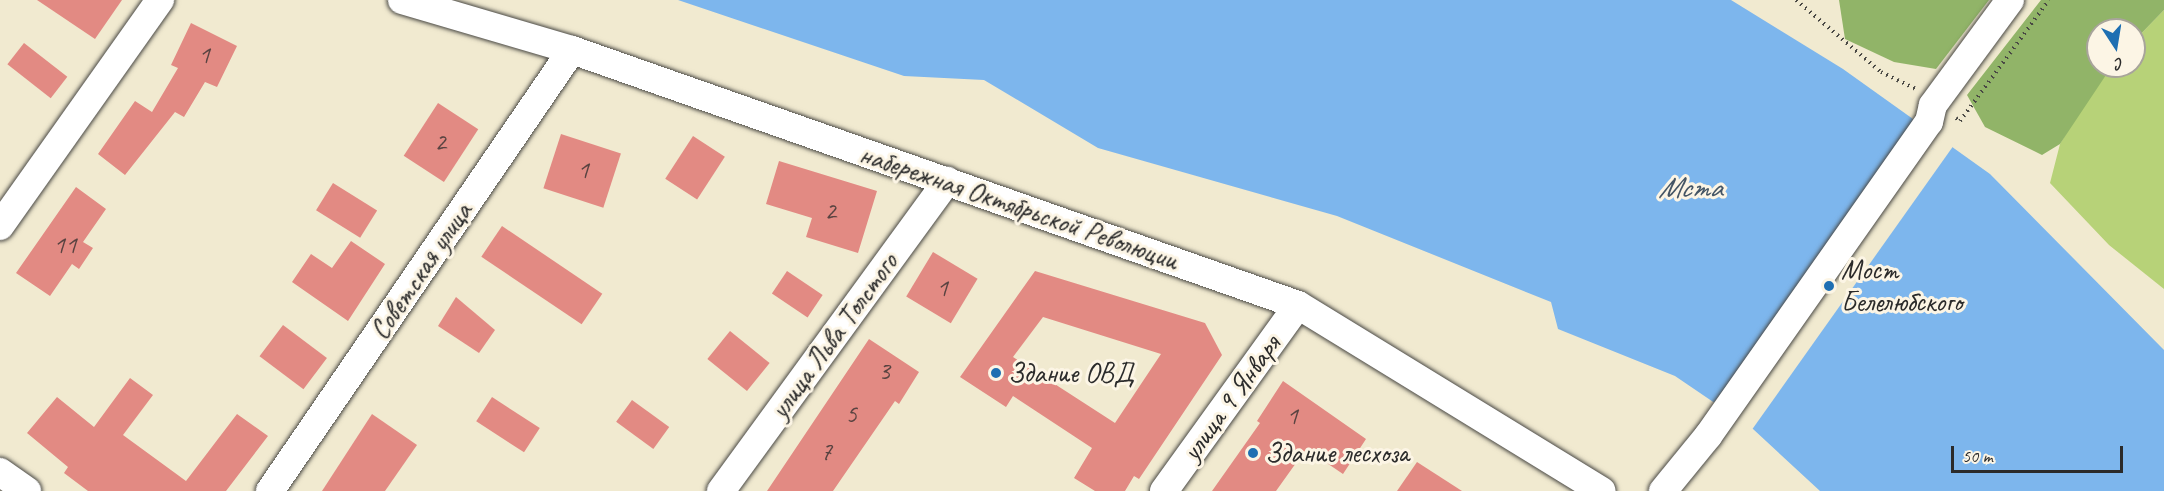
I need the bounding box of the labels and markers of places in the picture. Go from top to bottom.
place label: Мост Белелюбского [1841,253,1962,319]
marker: Мост Белелюбского [1822,279,1836,293]
place label: Здание ОВД [1008,356,1133,390]
marker: Здание ОВД [989,366,1003,380]
place label: Здание лесхоза [1265,436,1409,470]
marker: Здание лесхоза [1246,446,1260,460]

